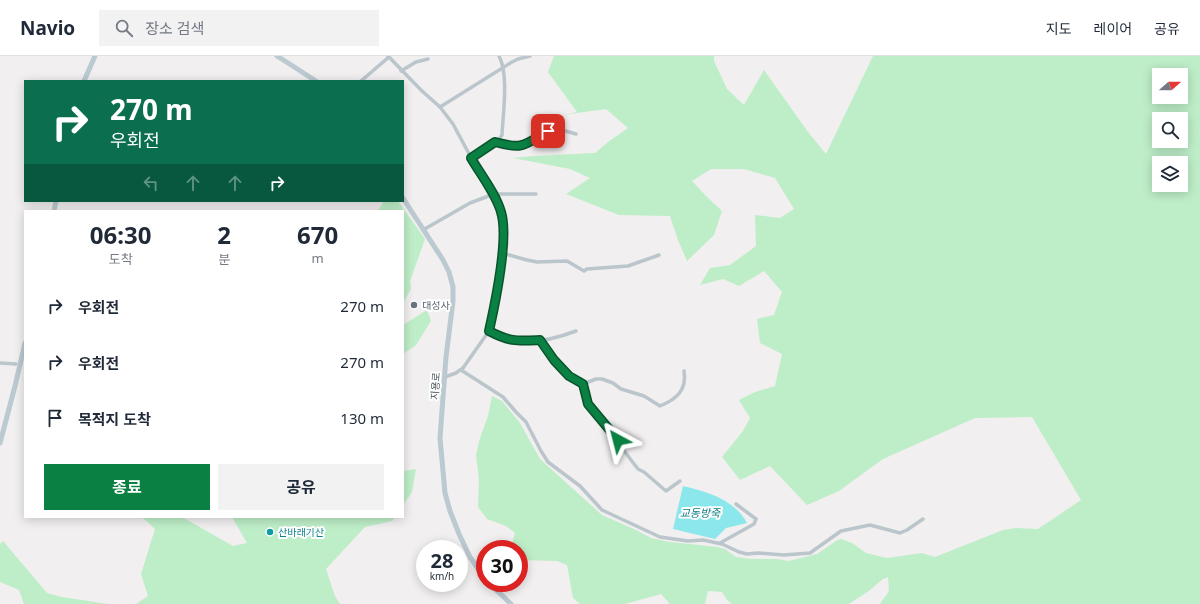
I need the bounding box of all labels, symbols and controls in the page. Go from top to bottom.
search box [99,10,379,46]
text: Navio [20,15,75,41]
icon: search [113,17,135,39]
text: 장소 검색 [145,18,204,38]
text: 지도 [1046,19,1072,38]
text: 레이어 [1094,19,1132,38]
text: 공유 [1154,19,1180,38]
north arrow [1152,68,1188,104]
map controls [1152,68,1188,192]
text: 270 m [110,90,193,128]
icon: right [44,96,96,148]
button: search [1152,112,1188,148]
pin [531,114,565,148]
icon: arrive [537,120,559,142]
text: 우회전 [110,128,160,152]
button: layers [1152,156,1188,192]
icon: left [140,172,162,194]
icon: ahead [182,172,204,194]
icon: ahead [224,172,246,194]
icon: right [266,172,288,194]
text: 06:30 [90,218,152,251]
text: 2 [217,218,231,251]
text: 670 [297,218,338,251]
text: m [311,249,324,267]
text: 도착 [109,250,133,268]
text: 분 [218,250,230,268]
icon: right [44,295,66,317]
text: 270 m [340,296,384,316]
text: 우회전 [78,297,119,317]
place label: 대성사 [422,298,450,312]
marker: 대성사 [409,300,419,310]
icon: right [44,351,66,373]
text: 270 m [340,352,384,372]
text: 우회전 [78,353,119,373]
street label: 지용로 [427,372,443,400]
icon: arrive [44,407,66,429]
text: 130 m [340,408,384,428]
text: 목적지 도착 [78,409,151,429]
position arrow [597,419,639,461]
button: 종료 [44,464,210,510]
button: 공유 [218,464,384,510]
water label: 교동방죽 [680,505,721,520]
place label: 산바래기산 [278,525,324,539]
marker: 산바래기산 [265,527,275,537]
speed limit sign: 30 [476,540,528,592]
text: 28 [431,547,453,574]
text: km/h [430,569,454,583]

